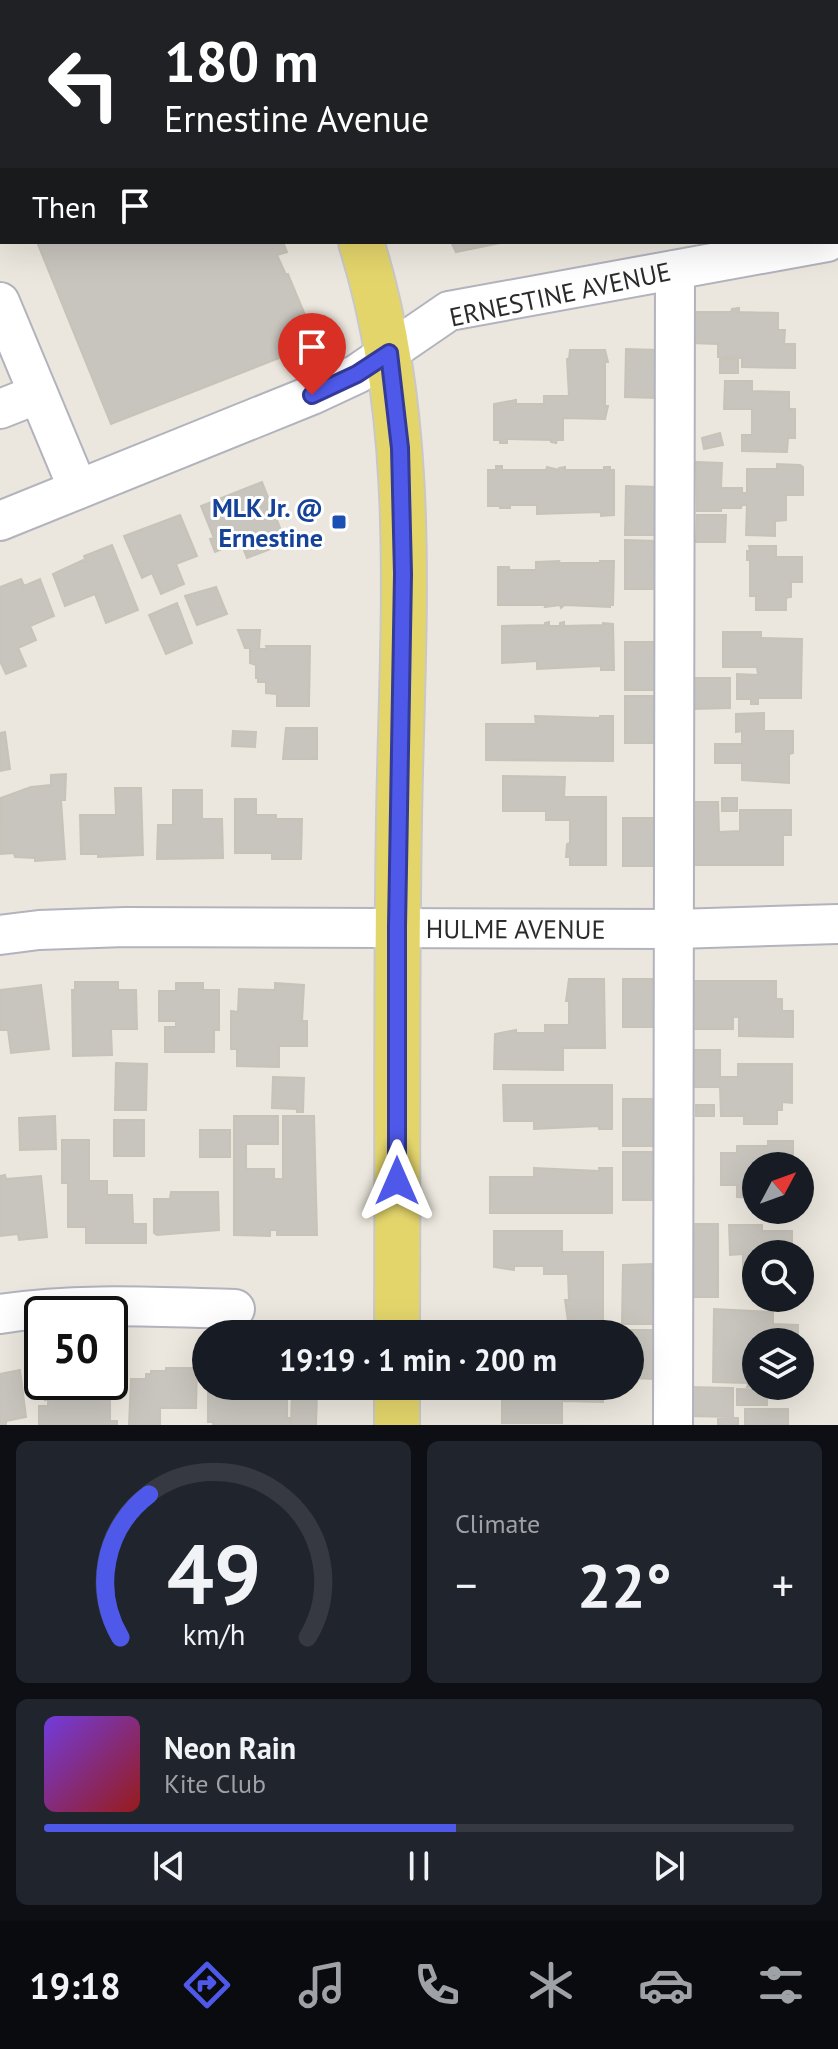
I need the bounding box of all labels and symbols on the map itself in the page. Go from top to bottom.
street label: ERNESTINE AVENUE [446,254,674,334]
pin [278,313,346,395]
place label: MLK Jr. @ Ernestine [212,491,323,554]
marker: MLK Jr. @ Ernestine [330,513,348,531]
street label: HULME AVENUE [426,912,606,945]
position arrow [355,1139,439,1223]
north arrow [742,1152,814,1224]
speed limit sign: 50 [24,1296,128,1400]

